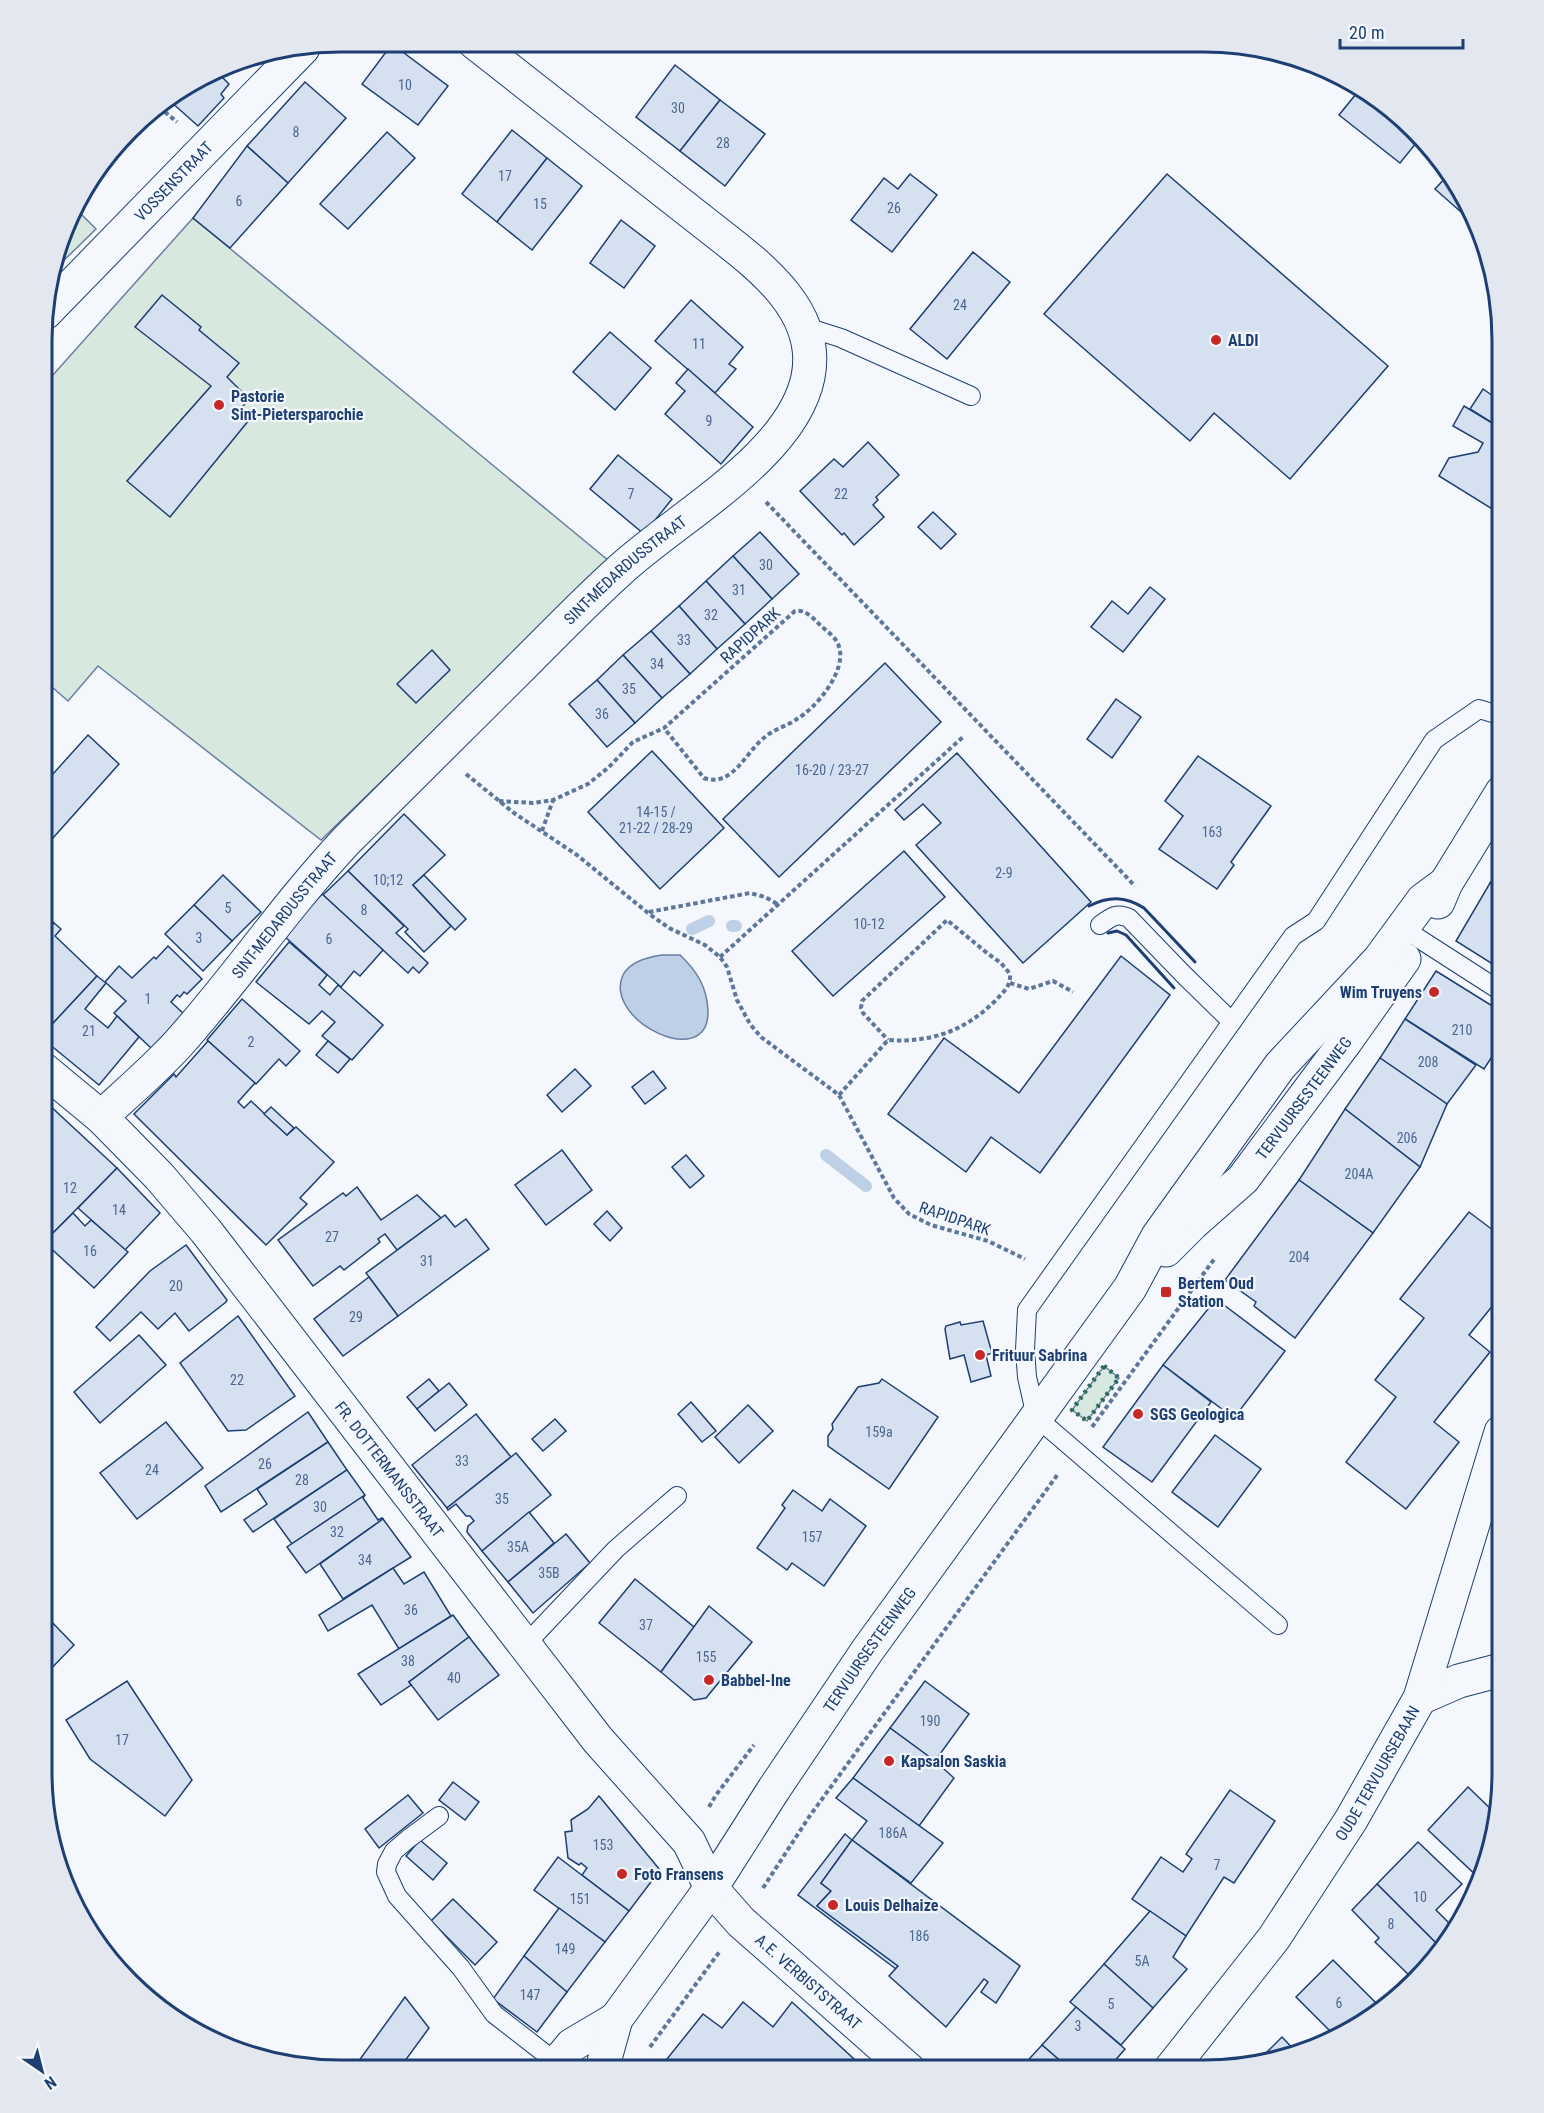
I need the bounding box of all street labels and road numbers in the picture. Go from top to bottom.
street label: VOSSENSTRAAT [131,138,217,225]
street label: SINT-MEDARDUSSTRAAT [560,512,690,629]
street label: RAPIDPARK [716,603,784,667]
street label: SINT-MEDARDUSSTRAAT [228,849,341,982]
street label: TERVUURSESTEENWEG [1252,1033,1356,1163]
street label: RAPIDPARK [917,1197,993,1240]
street label: FR. DOTTERMANSSTRAAT [331,1398,447,1541]
street label: TERVUURSESTEENWEG [819,1584,920,1716]
street label: OUDE TERVUURSEBAAN [1331,1703,1424,1844]
street label: A.E. VERBISTSTRAAT [751,1930,865,2034]

